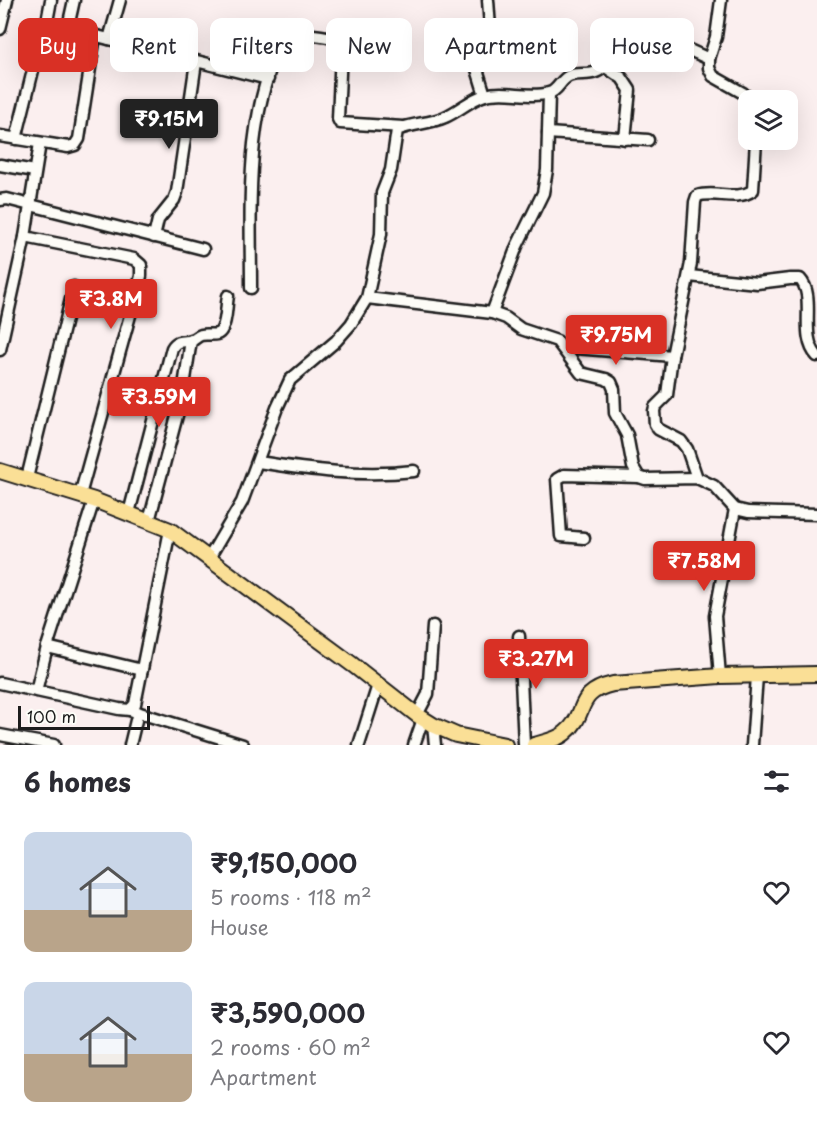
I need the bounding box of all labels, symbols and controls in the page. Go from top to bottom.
chip: Buy [18,18,98,72]
chip: Rent [110,18,198,72]
chip: Filters [210,18,314,72]
chip: New [326,18,412,72]
chip: Apartment [424,18,578,72]
chip: House [590,18,694,72]
map controls [738,90,798,150]
button: layers [738,90,798,150]
pin: ₹9.15M [120,99,218,150]
text: ₹9.15M [134,103,204,133]
pin: ₹3.8M [69,279,153,330]
text: ₹3.8M [79,283,143,313]
pin: ₹9.75M [567,315,665,366]
text: ₹9.75M [580,319,652,349]
pin: ₹3.59M [110,377,208,428]
text: ₹3.59M [121,381,197,411]
pin: ₹7.58M [655,541,753,592]
text: ₹7.58M [667,545,741,575]
pin: ₹3.27M [487,639,585,690]
text: ₹3.27M [498,643,574,673]
scale bar [18,703,150,730]
text: 100 m [27,704,76,728]
text: 6 homes [24,762,131,801]
icon: filters [760,765,793,798]
text: ₹9,150,000 [210,843,357,882]
icon: home [72,856,144,928]
icon: heart [760,876,793,909]
text: 5 rooms · 118 m² [210,882,372,912]
text: House [210,912,269,942]
text: ₹3,590,000 [210,993,365,1032]
icon: home [72,1006,144,1078]
icon: heart [760,1026,793,1059]
text: 2 rooms · 60 m² [210,1032,371,1062]
text: Apartment [210,1062,317,1092]

